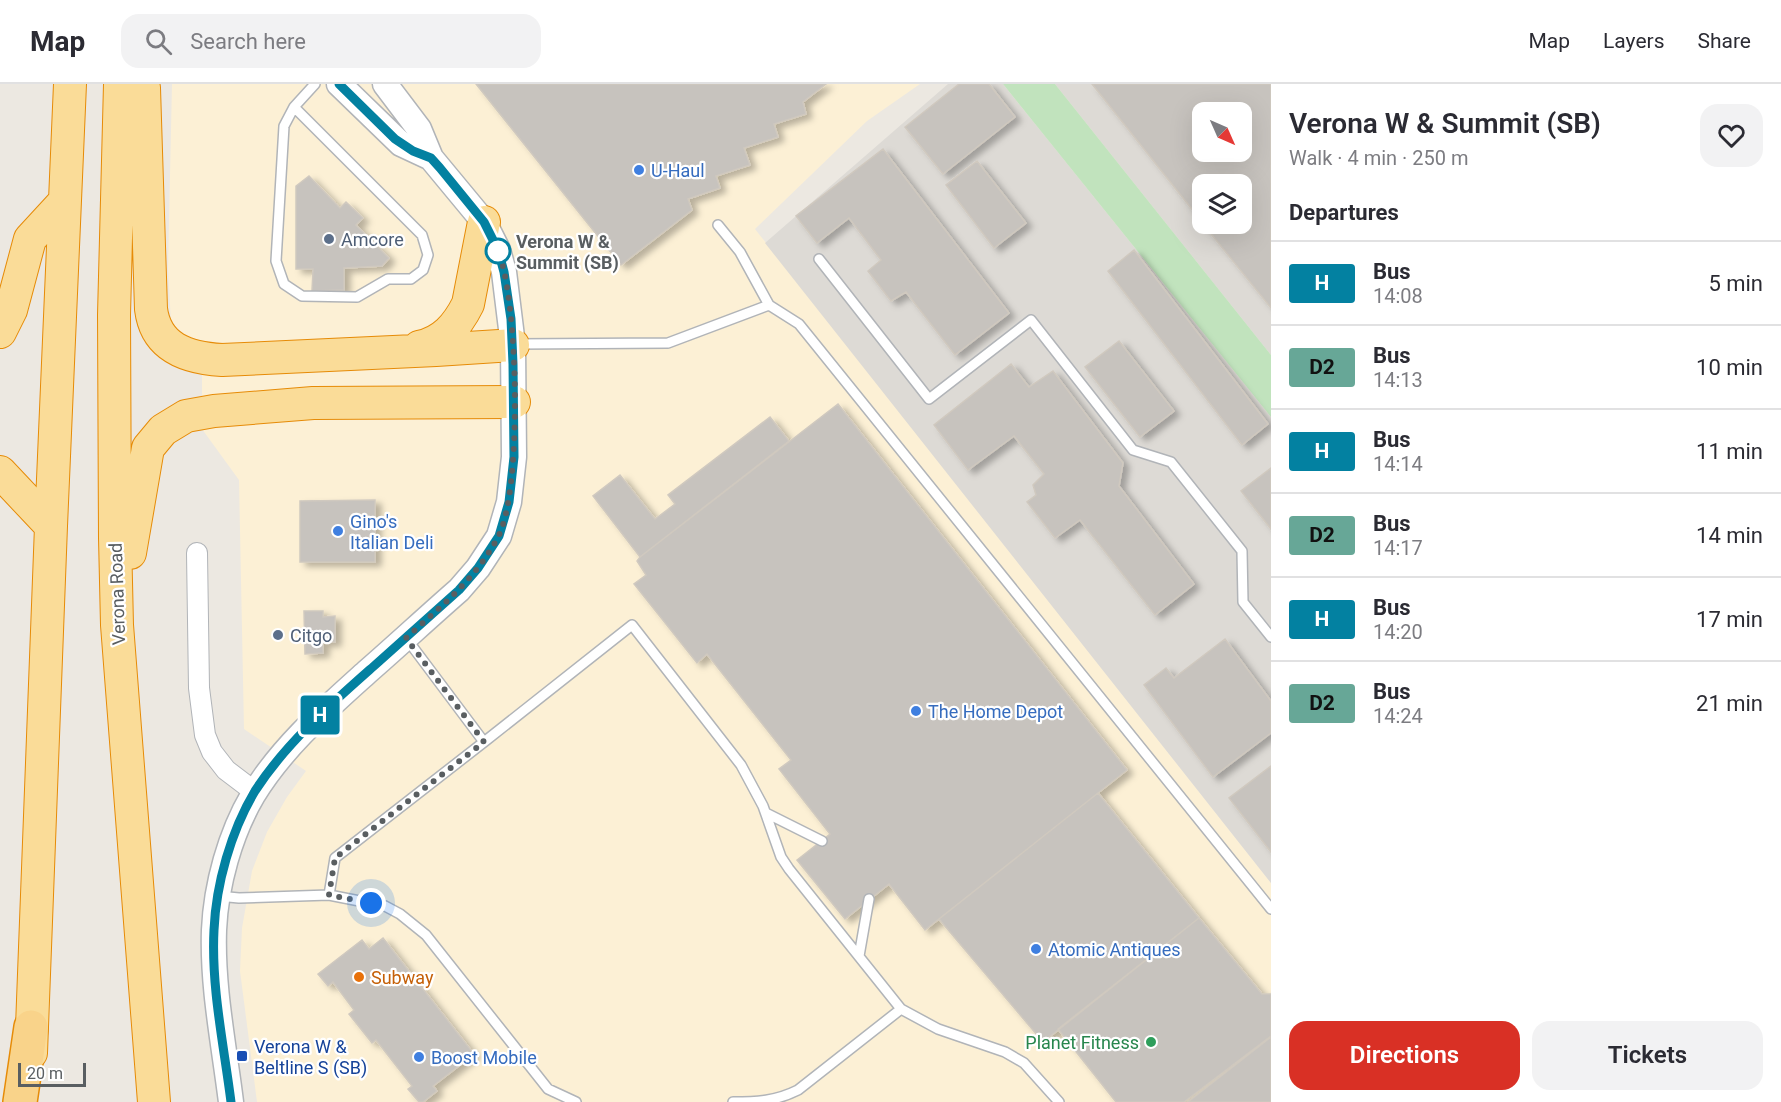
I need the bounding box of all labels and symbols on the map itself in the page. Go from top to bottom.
north arrow [1192,102,1252,162]
place label: U-Haul [651,160,705,181]
marker: U-Haul [632,163,646,177]
place label: Amcore [341,229,404,250]
place label: Verona W & Summit (SB) [516,231,619,274]
marker: Amcore [322,232,336,246]
marker: Verona W & Summit (SB) [485,238,511,264]
place label: Gino's Italian Deli [350,511,434,553]
marker: Gino's Italian Deli [331,524,345,538]
street label: Verona Road [105,543,129,645]
place label: Citgo [290,625,332,646]
marker: Citgo [271,628,285,642]
line badge: H [300,696,340,734]
place label: The Home Depot [928,701,1063,722]
marker: The Home Depot [909,704,923,718]
your location [356,888,386,918]
place label: Atomic Antiques [1048,939,1181,960]
marker: Atomic Antiques [1029,942,1043,956]
place label: Subway [371,967,434,988]
marker: Subway [352,970,366,984]
place label: Planet Fitness [1025,1032,1139,1053]
marker: Planet Fitness [1144,1035,1158,1049]
place label: Verona W & Beltline S (SB) [254,1036,367,1079]
place label: Boost Mobile [431,1047,537,1068]
marker: Verona W & Beltline S (SB) [235,1049,249,1063]
marker: Boost Mobile [412,1050,426,1064]
scale bar [18,1060,86,1088]

